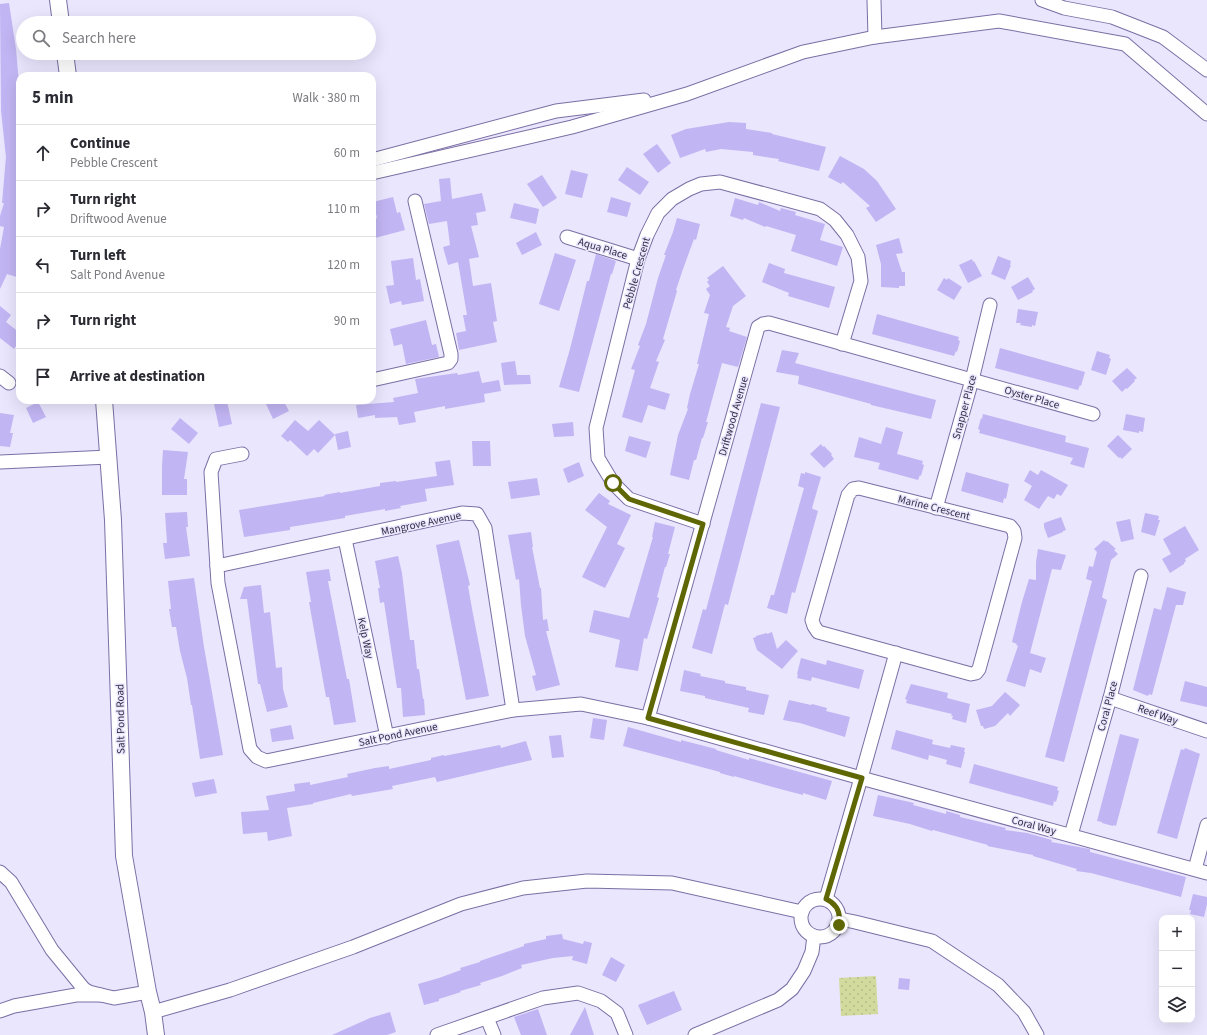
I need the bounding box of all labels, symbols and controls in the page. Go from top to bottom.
search box [16,16,376,60]
icon: search [30,27,52,49]
text: Search here [62,28,136,49]
text: 5 min [32,86,73,110]
text: Walk · 380 m [292,89,360,107]
text: Continue [70,133,130,154]
icon: ahead [32,142,54,164]
text: 60 m [334,144,360,162]
text: Pebble Crescent [70,154,158,172]
text: Turn right [70,189,136,210]
icon: right [32,198,54,220]
text: 110 m [327,200,360,218]
text: Driftwood Avenue [70,210,167,228]
street label: Aqua Place [576,234,630,263]
street label: Pebble Crescent [619,235,654,311]
text: Turn left [70,245,126,266]
icon: left [32,254,54,276]
text: 120 m [327,256,360,274]
text: Salt Pond Avenue [70,266,165,284]
icon: right [32,310,54,332]
text: Turn right [70,310,136,331]
text: 90 m [334,312,360,330]
icon: arrive [32,366,54,388]
text: Arrive at destination [70,366,205,387]
street label: Snapper Place [949,373,980,441]
street label: Driftwood Avenue [715,374,752,458]
street label: Oyster Place [1003,382,1062,413]
route start [604,474,622,492]
street label: Marine Crescent [896,491,972,524]
street label: Mangrove Avenue [380,508,463,539]
street label: Kelp Way [354,616,377,660]
street label: Coral Place [1094,679,1121,733]
street label: Salt Pond Road [112,684,129,754]
street label: Reef Way [1136,701,1180,728]
street label: Salt Pond Avenue [357,719,439,750]
street label: Coral Way [1010,812,1058,839]
map controls [1159,915,1195,1023]
button: + [1159,915,1195,951]
route end [830,916,848,934]
button: − [1159,951,1195,987]
button: layers [1159,987,1195,1023]

